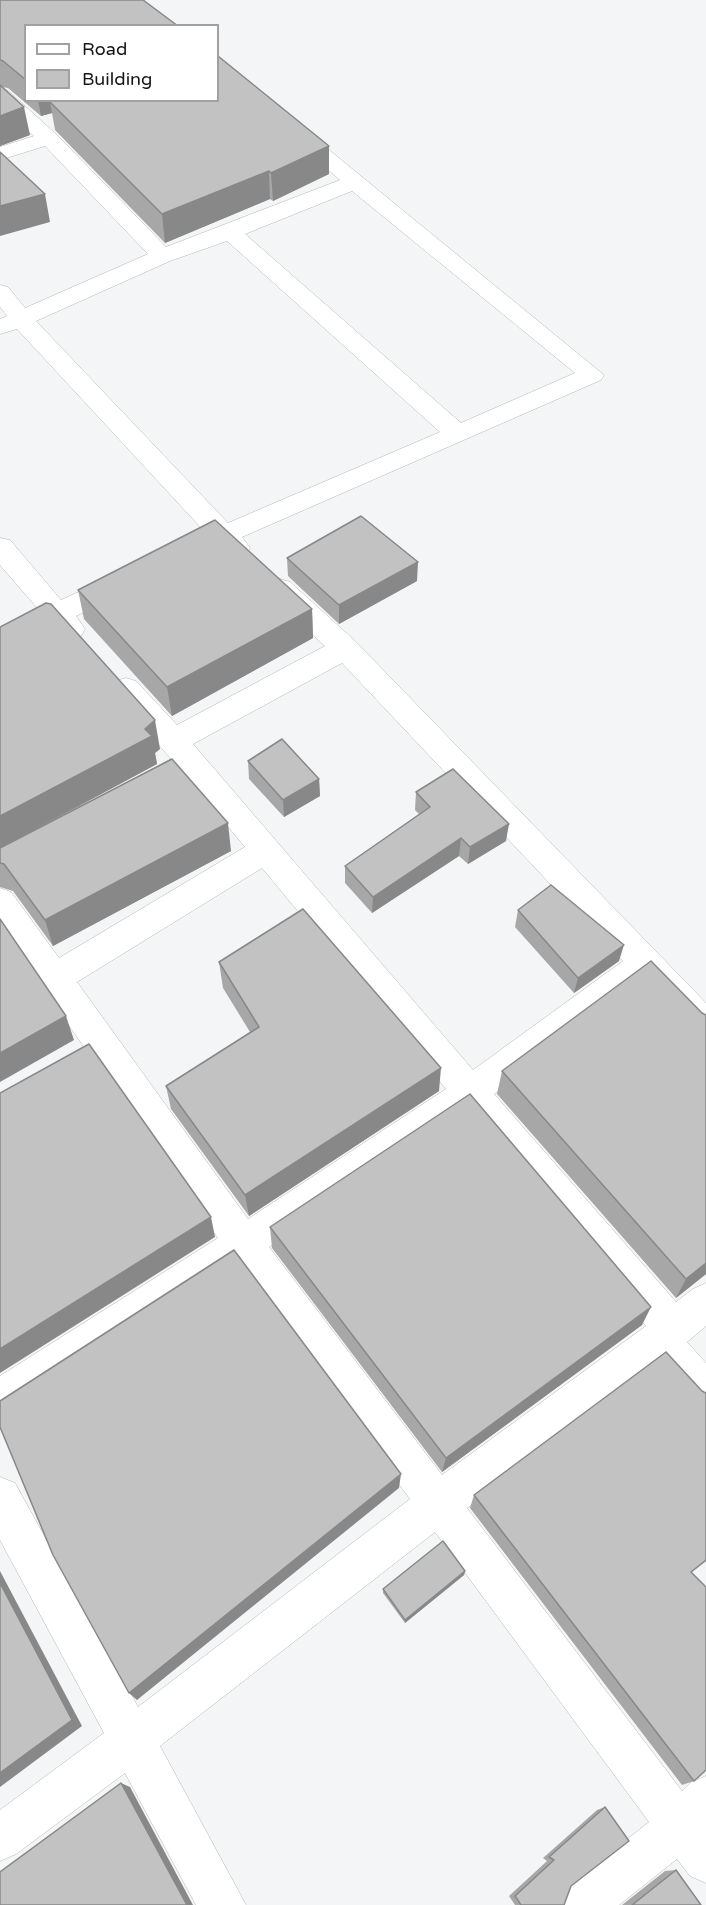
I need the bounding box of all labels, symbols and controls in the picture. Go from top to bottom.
legend [24,24,219,102]
text: Road [82,38,127,60]
text: Building [82,68,152,90]

